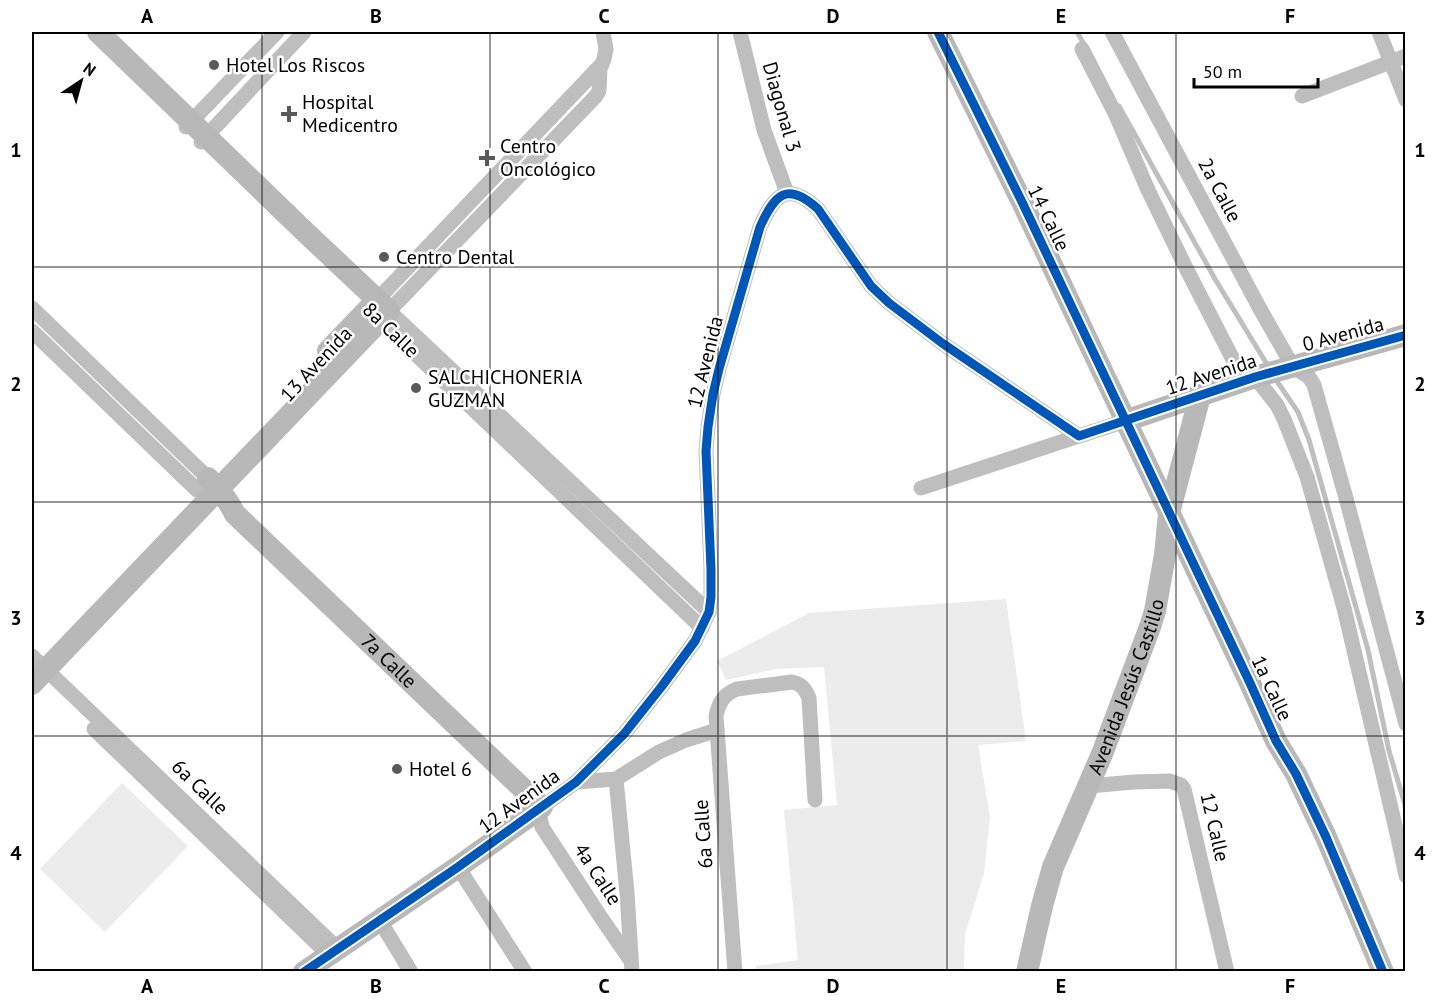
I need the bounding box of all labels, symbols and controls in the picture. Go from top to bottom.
text: A [141,3,154,29]
text: B [370,3,382,29]
text: C [598,3,610,29]
text: D [827,3,840,29]
text: E [1056,3,1066,29]
text: F [1285,3,1295,29]
north arrow [51,51,111,111]
scale bar [1194,51,1318,89]
place label: Hotel Los Riscos [226,52,365,78]
text: N [80,58,100,80]
marker: Hotel Los Riscos [207,58,221,72]
street label: Diagonal 3 [757,59,807,155]
text: 50 m [1203,60,1242,83]
place label: Hospital Medicentro [302,89,398,138]
marker: Hospital Medicentro [280,105,298,123]
place label: Centro Oncológico [500,133,596,182]
text: 1 [10,137,22,163]
text: 1 [1414,137,1426,163]
marker: Centro Oncológico [478,149,496,167]
street label: 2a Calle [1192,153,1248,227]
street label: 14 Calle [1022,181,1076,255]
place label: Centro Dental [396,244,514,270]
marker: Centro Dental [377,250,391,264]
street label: 8a Calle [357,297,425,363]
street label: 0 Avenida [1299,311,1387,357]
street label: 12 Avenida [681,313,729,411]
street label: 13 Avenida [274,321,358,407]
street label: 12 Avenida [1162,347,1260,401]
place label: SALCHICHONERIA GUZMAN [428,364,582,413]
text: 2 [10,371,22,397]
text: 2 [1414,371,1426,397]
marker: SALCHICHONERIA GUZMAN [409,381,423,395]
street label: Avenida Jesús Castillo [1082,597,1170,779]
text: 3 [10,605,22,631]
text: 3 [1414,605,1426,631]
street label: 7a Calle [355,628,423,694]
street label: 1a Calle [1246,651,1298,725]
street label: 6a Calle [166,754,234,820]
place label: Hotel 6 [409,756,472,782]
marker: Hotel 6 [390,762,404,776]
street label: 12 Avenida [473,763,565,839]
street label: 12 Calle [1194,790,1236,864]
street label: 6a Calle [688,799,718,869]
street label: 4a Calle [568,838,628,910]
text: 4 [10,840,22,866]
text: 4 [1414,840,1426,866]
text: A [141,973,154,999]
text: B [370,973,382,999]
text: C [598,973,610,999]
text: D [827,973,840,999]
text: E [1056,973,1066,999]
text: F [1285,973,1295,999]

